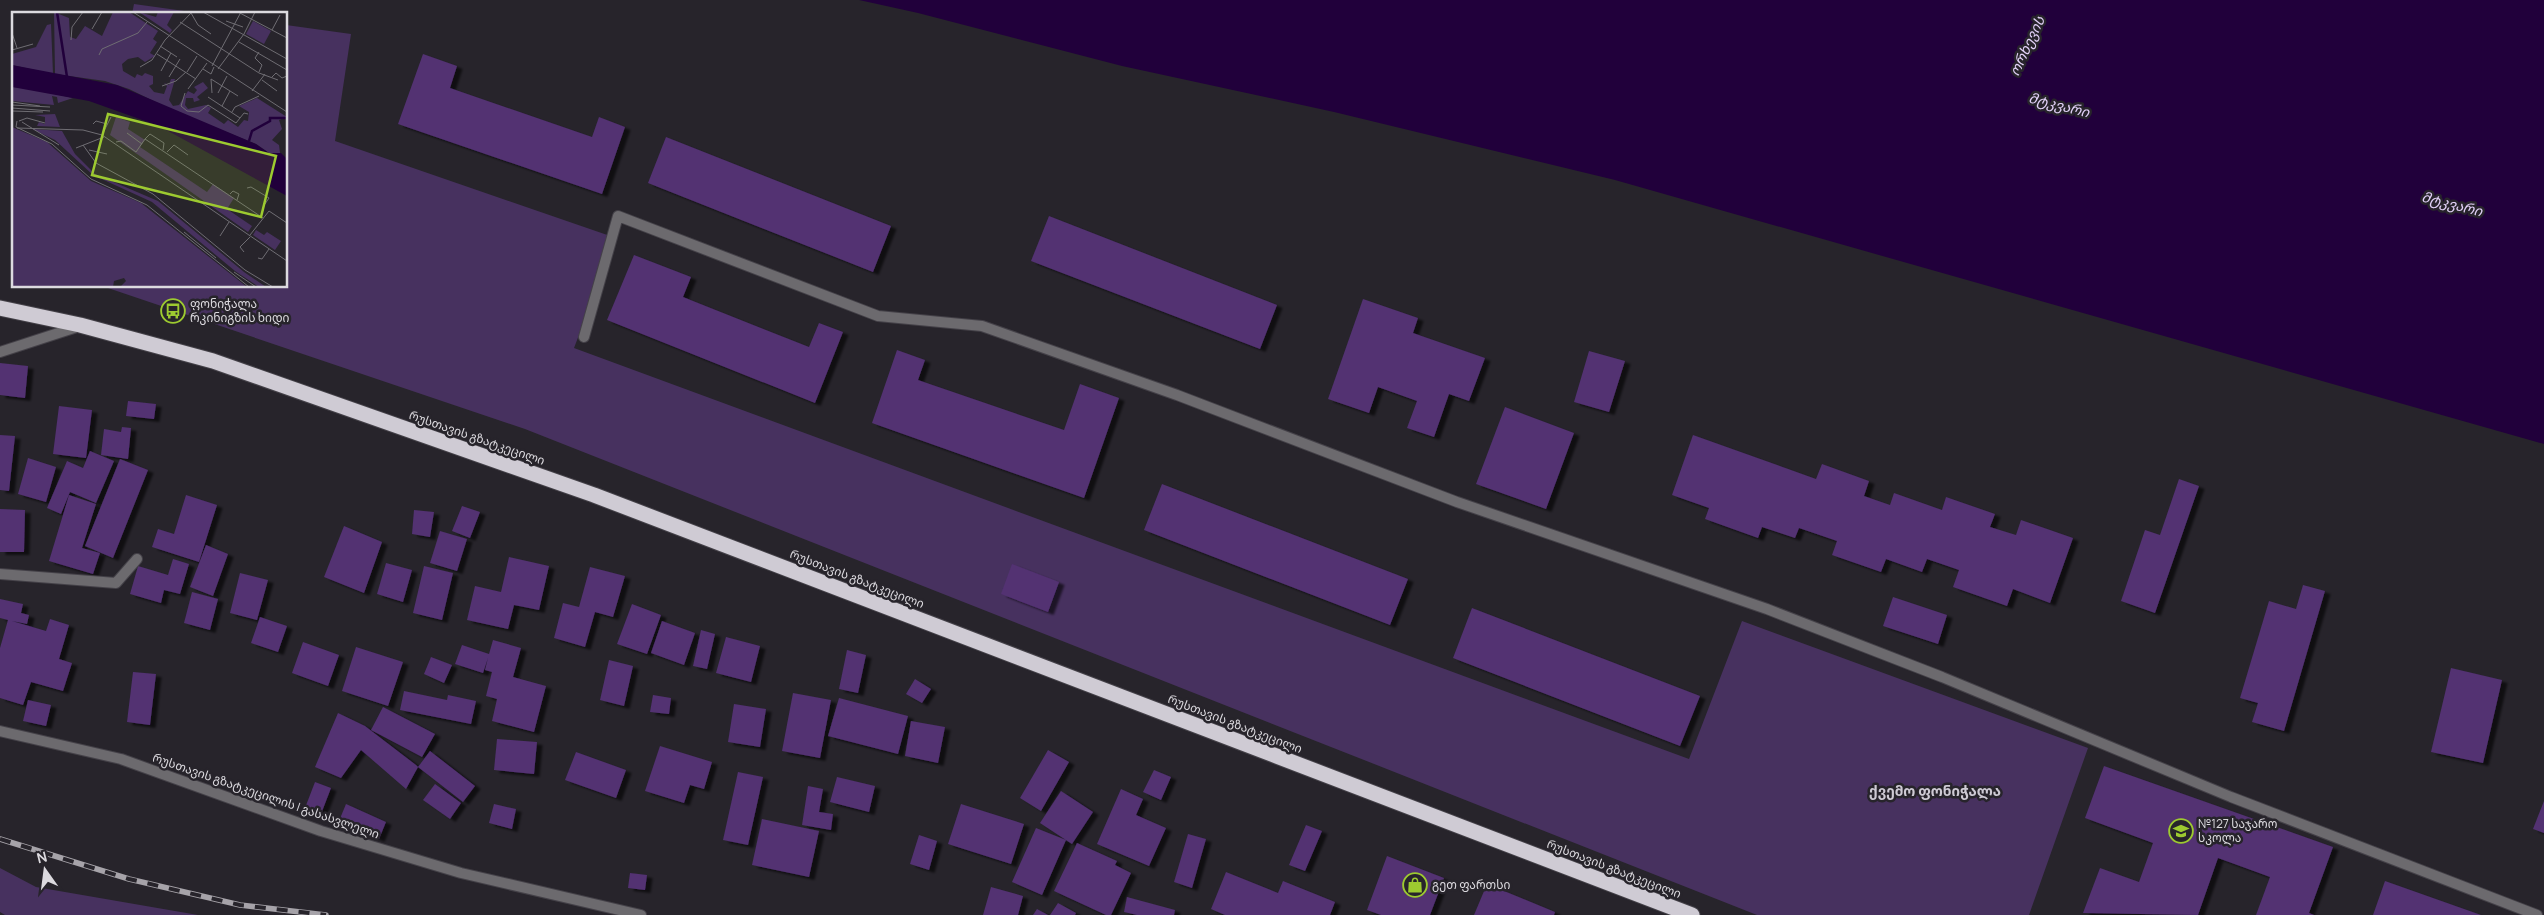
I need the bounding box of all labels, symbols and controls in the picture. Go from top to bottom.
inset map [12,12,288,288]
water label: ორხევის [2005,12,2049,79]
water label: მტკვარი [2027,88,2092,121]
water label: მტკვარი [2420,187,2485,220]
place label: ფონიჭალა რკინიგზის ხიდი [190,295,290,326]
bus stop icon: ფონიჭალა რკინიგზის ხიდი [160,298,186,324]
street label: რუსთავის გზატკეცილი [407,406,547,469]
street label: რუსთავის გზატკეცილი [788,545,927,612]
street label: რუსთავის გზატკეცილი [1166,690,1305,757]
street label: რუსთავის გზატკეცილის I გასასვლელი [151,749,382,842]
district label: ქვემო ფონიჭალა [1869,781,2001,800]
place label: №127 საჯარო სკოლა [2198,815,2277,846]
school or university icon: №127 საჯარო სკოლა [2168,818,2194,844]
street label: რუსთავის გზატკეცილი [1545,835,1684,902]
north arrow [20,845,70,895]
text: N [35,846,49,867]
shop icon: გეთ ფართსი [1402,872,1428,898]
place label: გეთ ფართსი [1432,876,1510,893]

